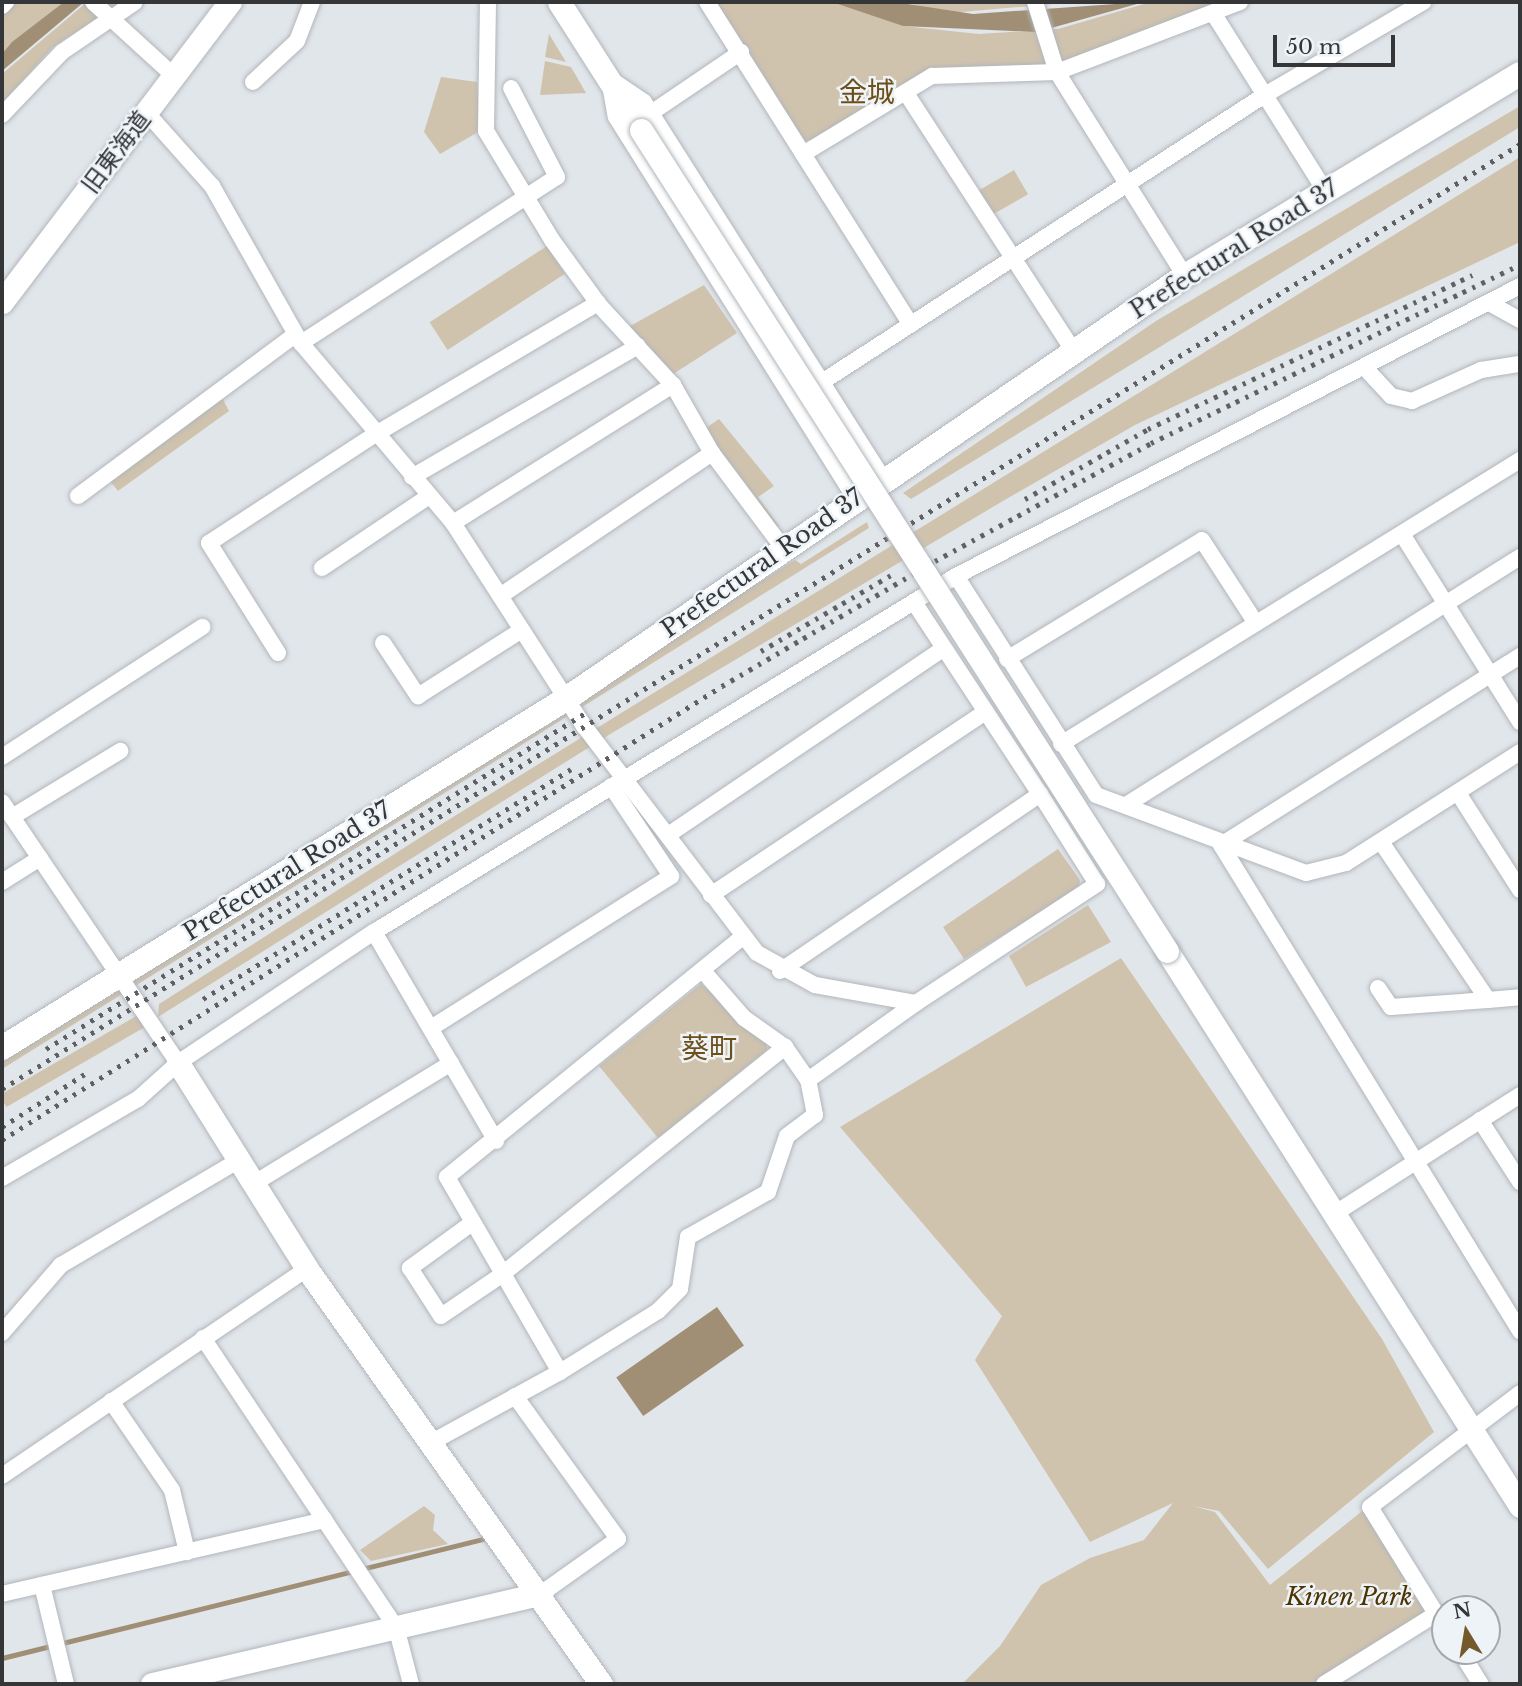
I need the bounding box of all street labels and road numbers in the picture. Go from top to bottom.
street label: 旧東海道 [76,105,156,199]
street label: Prefectural Road 37 [1125,173,1343,325]
street label: Prefectural Road 37 [656,482,868,644]
street label: Prefectural Road 37 [178,795,396,947]

